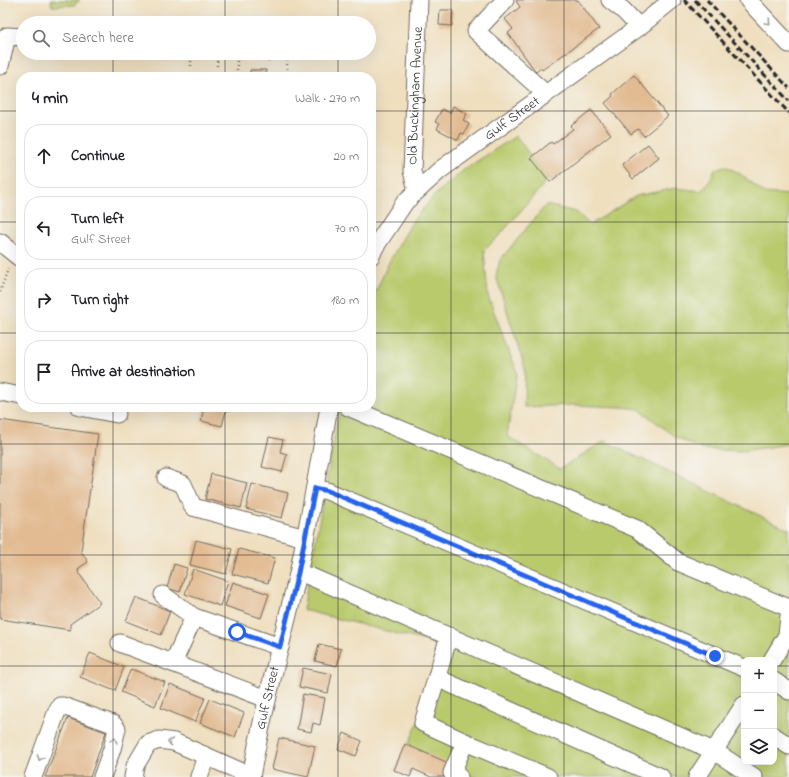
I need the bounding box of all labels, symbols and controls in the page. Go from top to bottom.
search box [16,16,376,60]
one-way arrow [764,17,771,25]
street label: Old Buckingham Avenue [402,25,428,165]
icon: search [30,27,52,49]
text: Search here [62,27,134,49]
text: 4 min [32,86,68,111]
text: Walk · 270 m [295,89,360,108]
street label: Gulf Street [480,91,545,146]
icon: ahead [33,145,55,167]
text: Continue [71,145,125,167]
text: 20 m [334,147,359,166]
text: Turn left [71,208,124,230]
icon: left [33,217,55,239]
text: 70 m [335,219,359,238]
text: Gulf Street [71,230,131,249]
icon: right [33,289,55,311]
text: Turn right [71,289,129,311]
text: 180 m [331,291,359,310]
icon: arrive [33,361,55,383]
text: Arrive at destination [71,361,195,383]
route start [228,623,246,641]
route end [706,647,724,665]
map controls [741,657,777,765]
button: + [741,657,777,693]
street label: Gulf Street [250,664,285,731]
button: − [741,693,777,729]
button: layers [741,729,777,765]
one-way arrow [110,737,118,743]
one-way arrow [166,738,173,746]
one-way arrow [36,755,45,762]

